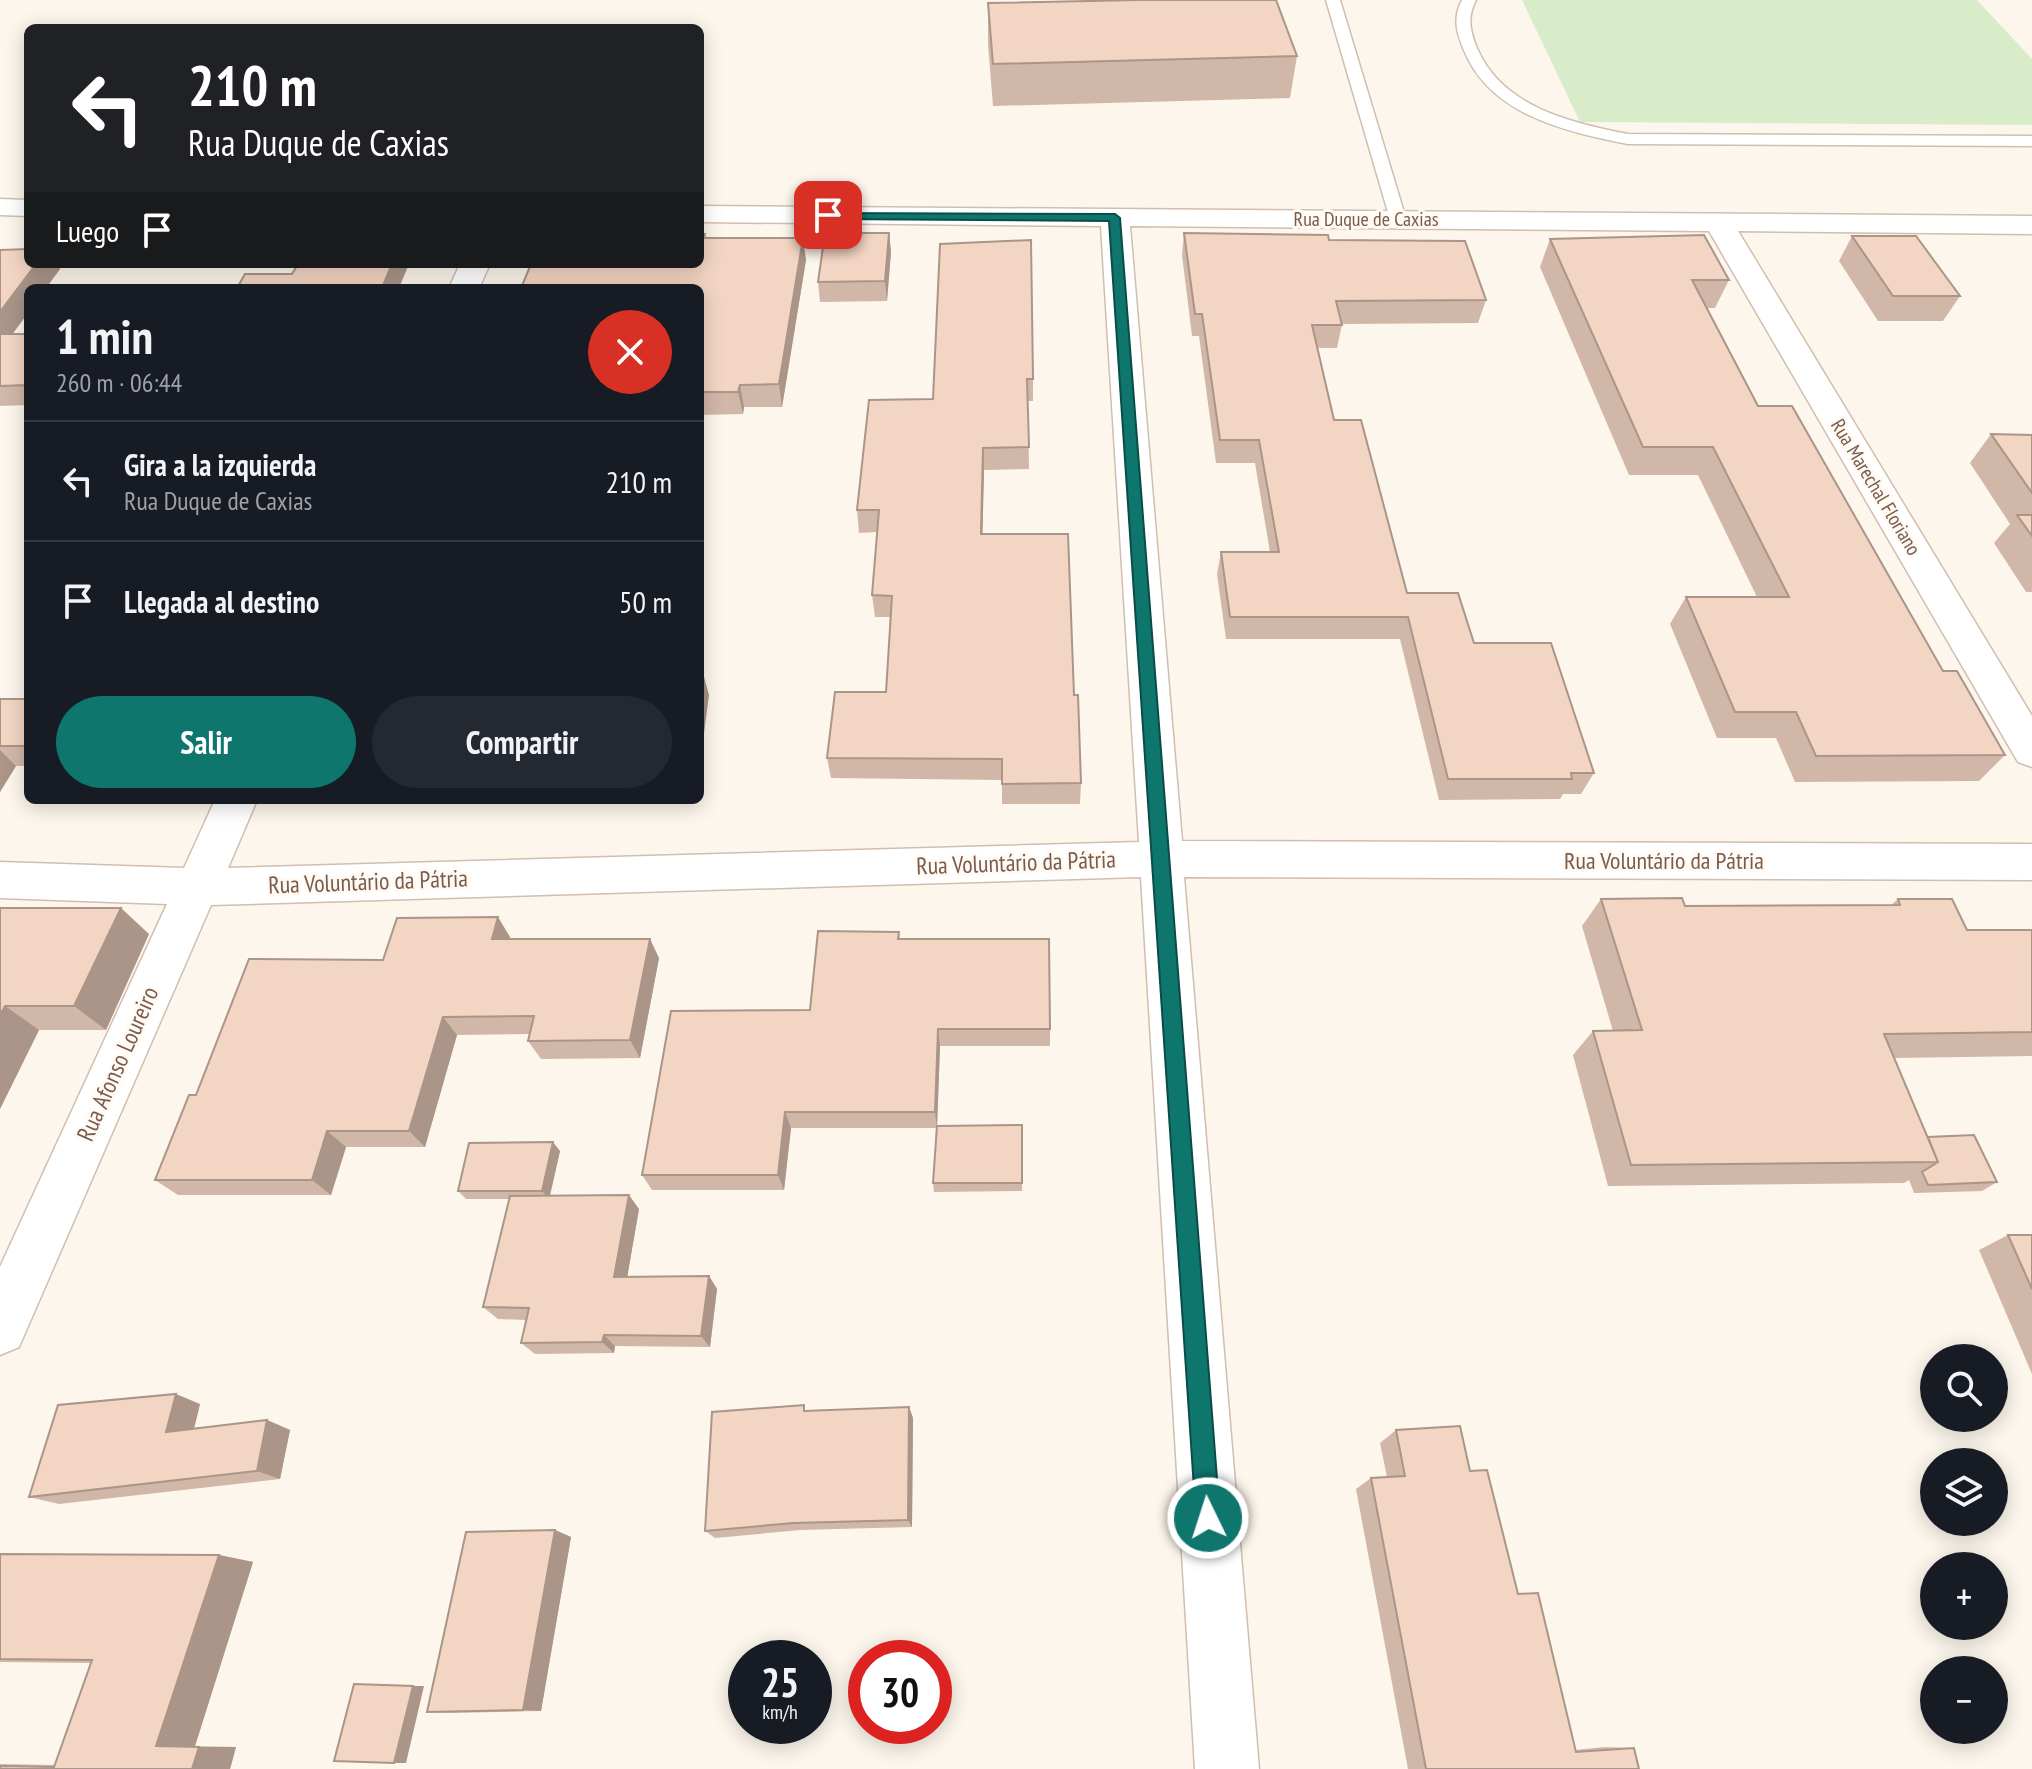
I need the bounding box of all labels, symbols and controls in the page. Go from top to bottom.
text: 210 m [188,49,317,121]
icon: left [56,56,160,160]
text: Rua Duque de Caxias [188,119,449,166]
pin [794,181,862,249]
icon: arrive [806,193,850,237]
street label: Rua Duque de Caxias [1294,206,1439,232]
icon: arrive [135,208,179,252]
text: Luego [56,211,119,250]
text: 1 min [56,305,153,367]
button: close [588,310,672,394]
text: 260 m · 06:44 [56,366,182,399]
street label: Rua Marechal Floriano [1825,414,1927,560]
text: Gira a la izquierda [124,445,316,484]
icon: left [56,459,100,503]
text: 210 m [606,462,672,501]
text: Rua Duque de Caxias [124,484,312,517]
icon: arrive [56,579,100,623]
text: Llegada al destino [124,582,319,621]
text: 50 m [619,582,672,621]
button: Salir [56,696,356,788]
button: Compartir [372,696,672,788]
street label: Rua Voluntário da Pátria [916,844,1116,881]
street label: Rua Voluntário da Pátria [1564,845,1764,876]
street label: Rua Voluntário da Pátria [268,863,468,900]
street label: Rua Afonso Loureiro [70,982,165,1146]
map controls [1920,1344,2008,1744]
button: search [1920,1344,2008,1432]
button: layers [1920,1448,2008,1536]
position arrow [1166,1476,1250,1560]
button: + [1920,1552,2008,1640]
speed limit sign: 30 [848,1640,952,1744]
text: 25 [761,1656,799,1708]
button: − [1920,1656,2008,1744]
text: km/h [762,1699,798,1725]

